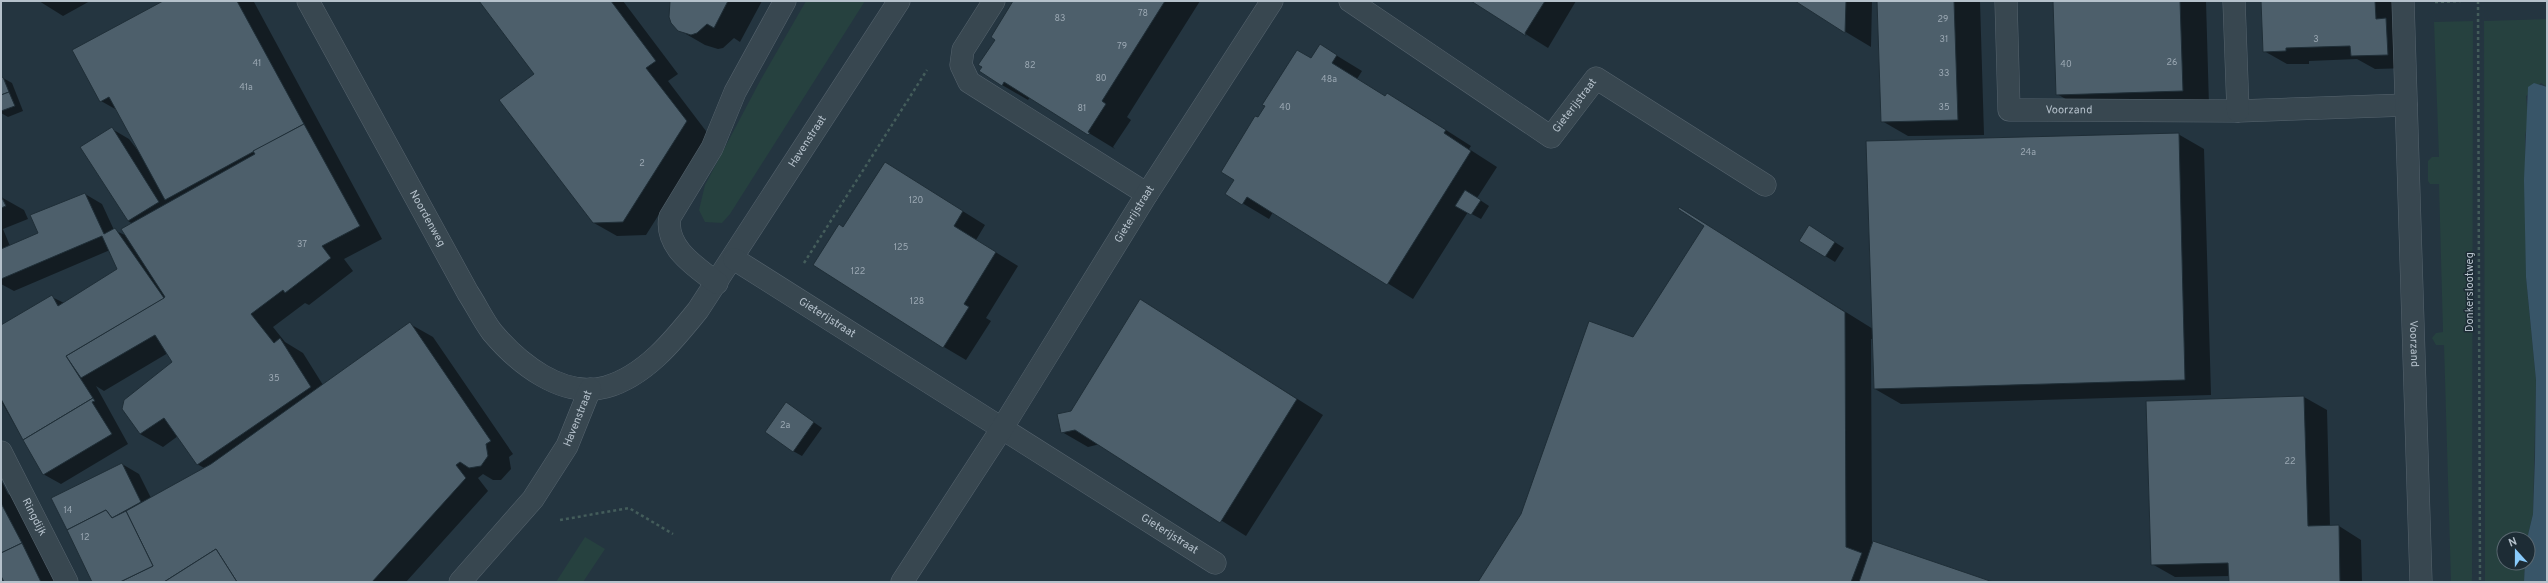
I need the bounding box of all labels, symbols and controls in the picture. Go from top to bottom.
house number: 78 [1138,8,1148,19]
house number: 83 [1055,13,1065,24]
house number: 29 [1938,14,1948,25]
house number: 31 [1940,34,1948,45]
house number: 3 [2313,34,2319,45]
house number: 79 [1117,41,1127,52]
house number: 26 [2167,57,2177,68]
house number: 41 [253,58,261,69]
house number: 40 [2060,59,2072,70]
house number: 82 [1025,60,1035,71]
house number: 33 [1939,68,1949,79]
house number: 80 [1095,73,1107,84]
house number: 48a [1321,74,1337,85]
street label: Gieterijstraat [1550,76,1600,136]
house number: 41a [239,82,253,93]
house number: 40 [1279,102,1291,113]
house number: 35 [1938,102,1950,113]
house number: 81 [1078,103,1086,114]
street label: Voorzand [2046,103,2092,117]
street label: Havenstraat [786,113,830,170]
house number: 24a [2020,147,2036,158]
house number: 2 [639,158,645,169]
street label: Gieterijstraat [1111,183,1158,246]
street label: Noordenweg [406,188,448,249]
house number: 120 [909,195,924,206]
house number: 37 [297,239,307,250]
house number: 125 [894,242,908,253]
street label: Donkerslootweg [2463,252,2477,332]
house number: 122 [851,266,865,277]
street label: Gieterijstraat [796,295,858,341]
house number: 128 [910,296,924,307]
street label: Voorzand [2406,320,2421,367]
house number: 35 [268,373,280,384]
street label: Havenstraat [560,388,596,449]
house number: 2a [780,420,790,431]
house number: 22 [2284,456,2296,467]
street label: Ringdijk [19,496,50,538]
house number: 14 [64,505,73,516]
street label: Gieterijstraat [1138,511,1201,557]
north arrow [2496,531,2536,571]
house number: 12 [81,532,89,543]
text: N [2507,535,2519,551]

